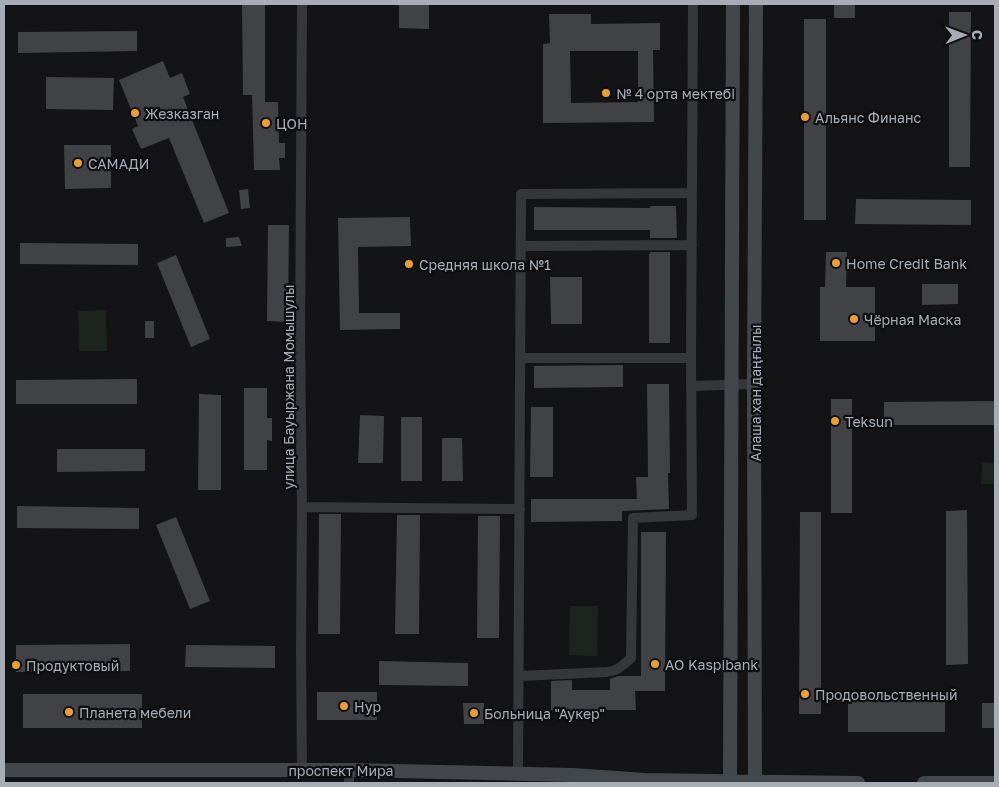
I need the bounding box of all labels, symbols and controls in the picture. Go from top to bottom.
north arrow [939,10,989,60]
text: С [969,30,986,40]
place label: № 4 орта мектебі [616,85,735,102]
marker: № 4 орта мектебі [600,87,612,99]
place label: Жезказган [145,105,219,122]
marker: Жезказган [129,107,141,119]
place label: Альянс Финанс [815,109,921,126]
marker: Альянс Финанс [799,111,811,123]
place label: ЦОН [276,115,308,132]
marker: ЦОН [260,117,272,129]
place label: САМАДИ [88,155,149,172]
marker: САМАДИ [72,157,84,169]
place label: Home Credit Bank [846,255,967,272]
place label: Средняя школа №1 [419,256,551,273]
marker: Home Credit Bank [830,257,842,269]
marker: Средняя школа №1 [403,258,415,270]
street label: улица Бауыржана Момышулы [280,285,297,489]
place label: Чёрная Маска [864,311,961,328]
marker: Чёрная Маска [848,313,860,325]
street label: Алаша хан даңғылы [747,325,764,461]
place label: Teksun [845,413,893,430]
marker: Teksun [829,415,841,427]
place label: AO Kaspibank [665,656,758,673]
place label: Продуктовый [26,657,119,674]
marker: AO Kaspibank [649,658,661,670]
marker: Продуктовый [10,659,22,671]
place label: Продовольственный [815,686,957,703]
marker: Продовольственный [799,688,811,700]
place label: Нур [354,698,381,715]
marker: Нур [338,700,350,712]
place label: Планета мебели [79,704,191,721]
place label: Больница "Аукер" [484,705,605,722]
marker: Планета мебели [63,706,75,718]
marker: Больница "Аукер" [468,707,480,719]
street label: проспект Мира [288,762,394,779]

